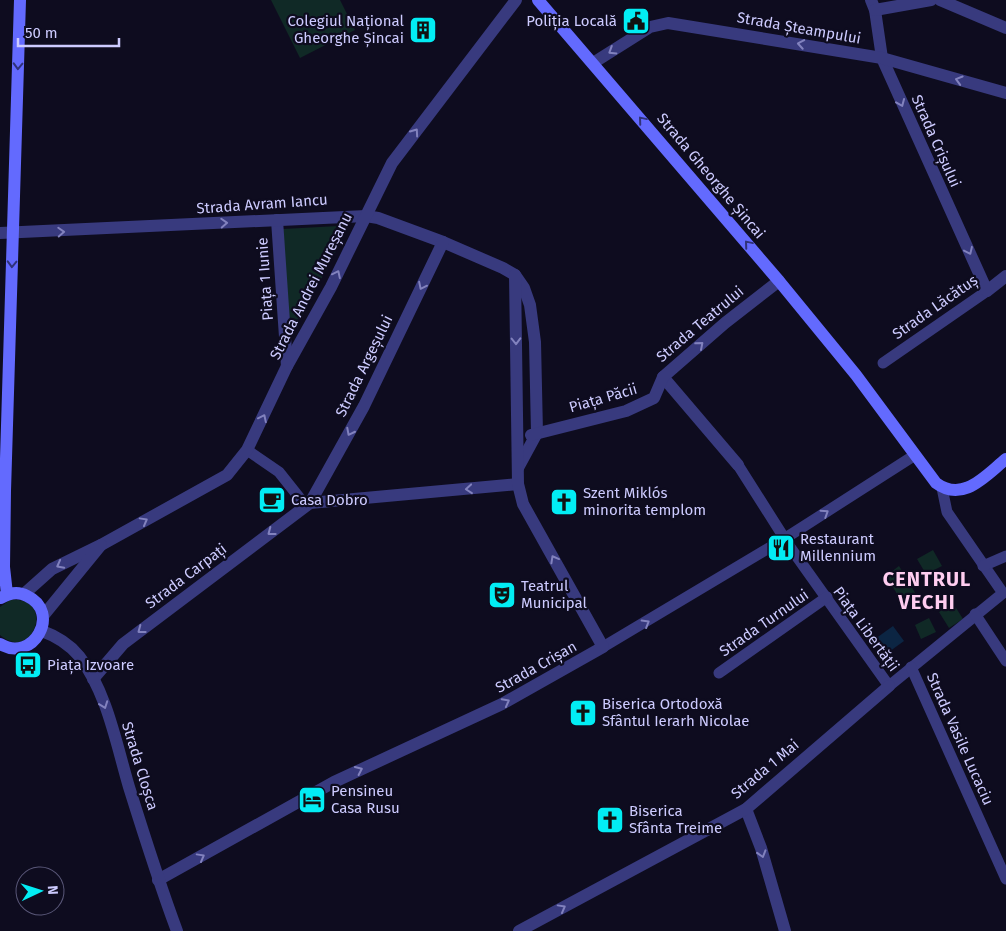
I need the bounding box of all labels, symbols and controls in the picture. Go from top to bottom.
public building icon: Poliția Locală [621,6,651,36]
street label: Strada Șteampului [735,8,862,49]
place label: Colegiul Național Gheorghe Șincai [288,12,405,48]
place label: Poliția Locală [526,12,617,31]
scale bar [18,15,119,47]
building icon: Colegiul Național Gheorghe Șincai [408,15,438,45]
text: 50 m [25,24,58,42]
one-way arrow [796,40,805,50]
one-way arrow [609,44,618,54]
one-way arrow [13,62,23,70]
one-way arrow [955,75,963,86]
street label: Strada Crișului [907,92,964,190]
one-way arrow [894,98,905,107]
street label: Strada Gheorghe Șincai [652,110,769,243]
one-way arrow [639,117,648,126]
one-way arrow [409,128,418,138]
street label: Strada Avram Iancu [196,190,328,218]
street label: Strada Andrei Mureșanu [266,209,357,363]
one-way arrow [220,218,228,229]
one-way arrow [58,226,66,237]
street label: Piața 1 Iunie [253,237,278,321]
one-way arrow [745,241,753,250]
one-way arrow [962,246,973,255]
one-way arrow [7,260,17,268]
one-way arrow [331,270,341,279]
street label: Strada Lăcătuș [889,271,982,344]
one-way arrow [418,281,428,290]
street label: Strada Teatrului [653,282,747,366]
street label: Strada Argeșului [332,312,397,420]
one-way arrow [511,338,521,345]
one-way arrow [694,341,703,350]
street label: Piața Păcii [567,380,640,417]
one-way arrow [257,415,267,424]
one-way arrow [346,426,356,435]
one-way arrow [465,483,473,494]
place label: Szent Miklós minorita templom [583,484,706,519]
cafe icon: Casa Dobro [257,485,287,515]
church icon: Szent Miklós minorita templom [549,487,579,517]
place label: Casa Dobro [291,491,368,509]
one-way arrow [820,510,829,519]
one-way arrow [138,517,147,527]
one-way arrow [267,526,277,535]
place label: Restaurant Millennium [800,530,876,565]
restaurant icon: Restaurant Millennium [766,533,796,563]
street label: Strada Carpați [142,540,231,613]
one-way arrow [550,555,560,564]
one-way arrow [56,559,65,569]
district label: CENTRUL VECHI [883,567,971,614]
place label: Teatrul Municipal [521,577,588,612]
theatre icon: Teatrul Municipal [487,580,517,610]
street label: Piața Libertății [828,583,903,676]
street label: Strada Turnului [716,586,812,660]
one-way arrow [640,619,649,629]
one-way arrow [137,624,147,633]
street label: Strada Crișan [492,637,580,698]
bus stop icon: Piața Izvoare [13,650,43,680]
place label: Piața Izvoare [47,656,134,675]
street label: Strada Vasile Lucaciu [923,670,997,808]
place label: Biserica Ortodoxă Sfântul Ierarh Nicolae [602,695,750,730]
one-way arrow [501,698,510,708]
church icon: Biserica Ortodoxă Sfântul Ierarh Nicolae [568,698,598,728]
one-way arrow [98,701,108,709]
street label: Strada Cloșca [117,720,162,813]
street label: Strada 1 Mai [728,736,802,802]
one-way arrow [354,766,363,776]
place label: Pensineu Casa Rusu [331,782,400,817]
hotel icon: Pensineu Casa Rusu [297,785,327,815]
place label: Biserica Sfânta Treime [629,802,722,837]
church icon: Biserica Sfânta Treime [595,805,625,835]
one-way arrow [757,850,767,858]
one-way arrow [196,853,205,863]
north arrow [15,866,65,916]
text: N [44,885,61,895]
one-way arrow [557,904,566,914]

